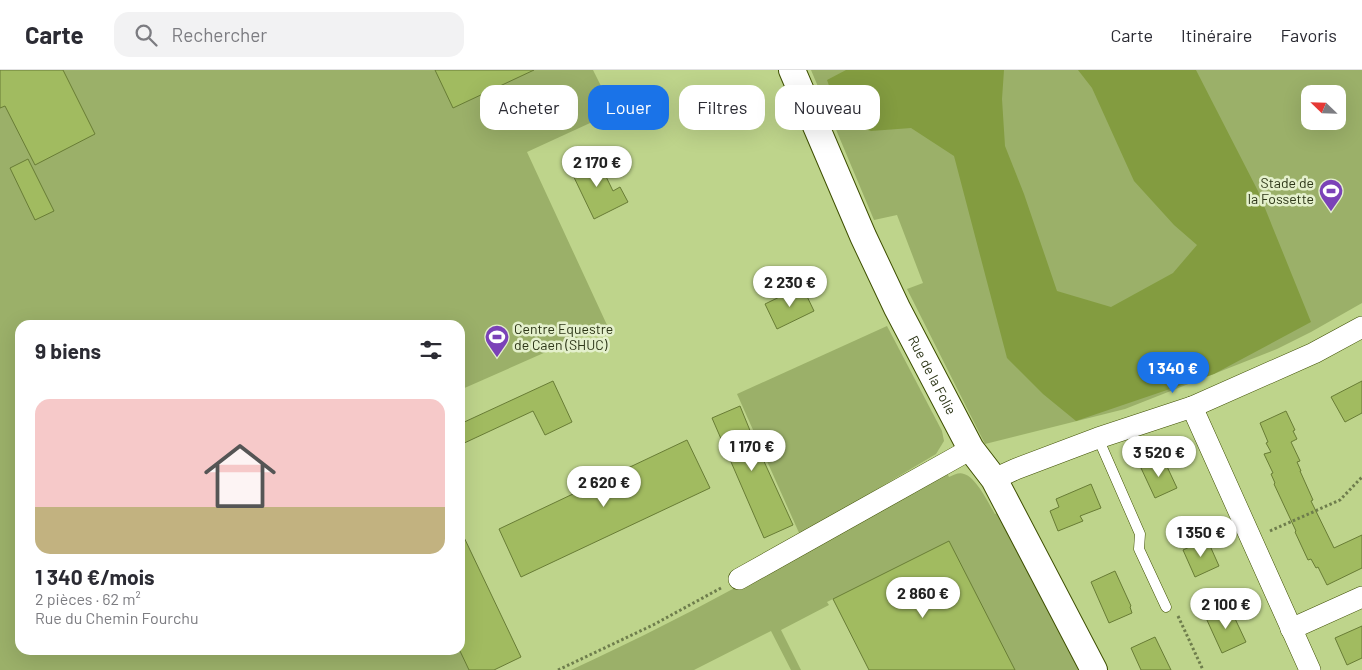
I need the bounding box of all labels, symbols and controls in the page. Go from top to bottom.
search box [114,12,464,57]
text: Carte [25,20,84,49]
icon: search [132,21,160,49]
text: Rechercher [172,23,267,46]
text: Carte [1110,24,1153,46]
text: Itinéraire [1181,24,1252,46]
text: Favoris [1280,24,1337,46]
chip: Acheter [480,85,578,130]
chip: Louer [588,85,669,130]
chip: Filtres [679,85,765,130]
chip: Nouveau [775,85,880,130]
north arrow [1301,85,1346,130]
map controls [1301,85,1346,130]
pin: 2 170 € [551,146,643,188]
text: 2 170 € [573,152,621,171]
place label: Stade de la Fossette [1248,174,1314,207]
sports icon: Stade de la Fossette [1318,178,1344,212]
pin: 2 230 € [744,266,836,308]
text: 2 230 € [764,272,816,291]
place label: Centre Equestre de Caen (SHUC) [514,320,613,353]
sports icon: Centre Equestre de Caen (SHUC) [484,324,510,358]
street label: Rue de la Folie [905,333,960,417]
icon: filters [417,336,445,364]
text: 9 biens [35,338,101,363]
pin: 1 340 € [1127,352,1219,394]
text: 1 340 € [1148,358,1198,377]
pin: 1 170 € [706,430,798,472]
icon: home [195,431,285,521]
text: 1 170 € [730,436,774,455]
pin: 3 520 € [1113,436,1205,478]
text: 3 520 € [1133,442,1185,461]
pin: 2 620 € [558,466,650,508]
text: 2 620 € [578,472,630,491]
pin: 1 350 € [1155,516,1247,558]
text: 1 350 € [1177,522,1225,541]
text: 1 340 €/mois [35,564,155,589]
pin: 2 860 € [877,576,969,619]
text: 2 860 € [897,583,949,602]
pin: 2 100 € [1180,588,1272,630]
text: 2 pièces · 62 m² [35,589,141,608]
text: 2 100 € [1201,594,1251,613]
text: Rue du Chemin Fourchu [35,608,199,627]

